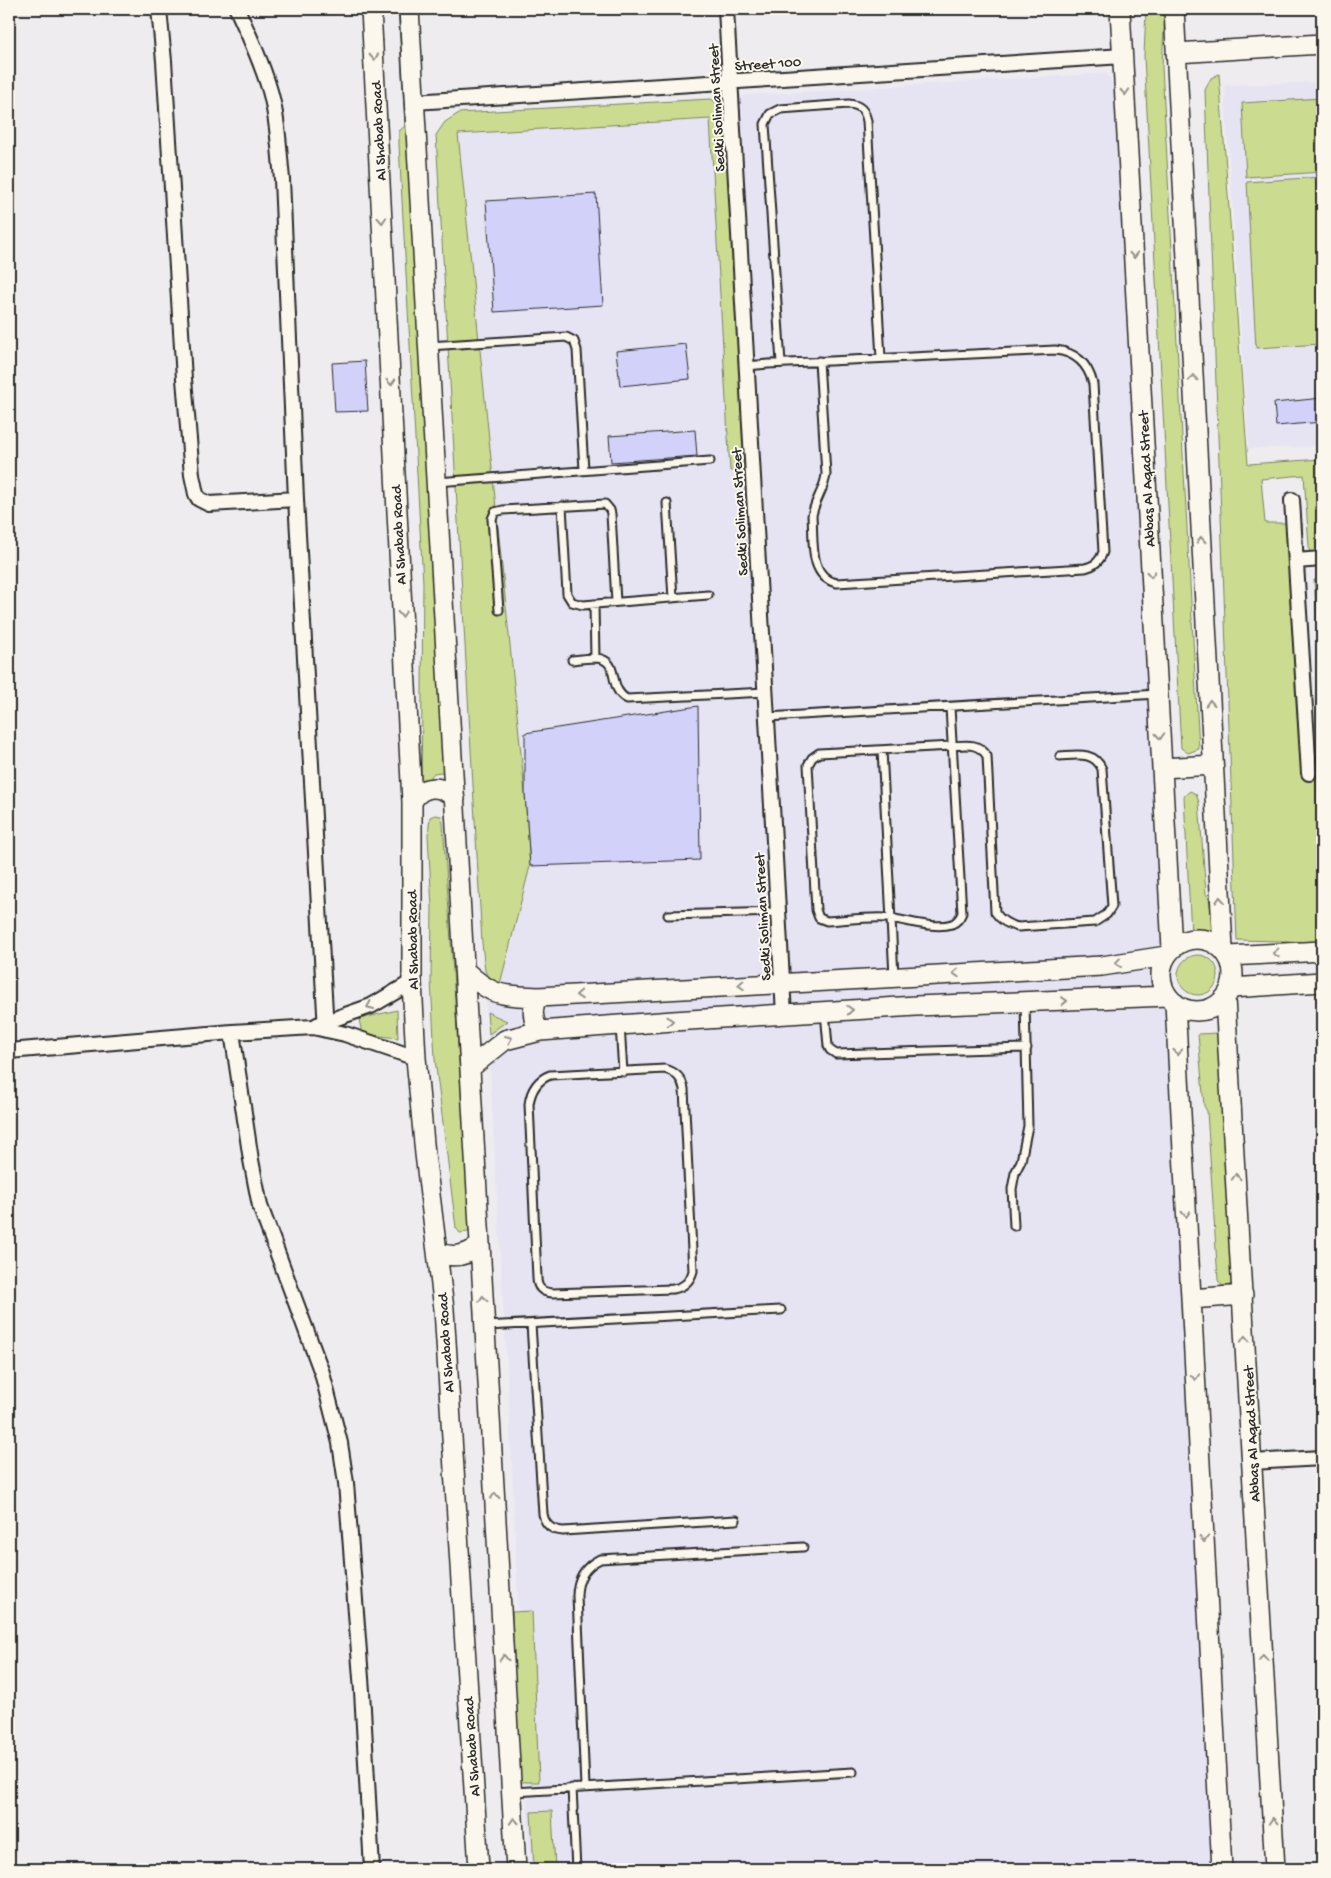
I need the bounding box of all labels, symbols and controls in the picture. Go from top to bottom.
street label: Sedki Soliman Street [706,42,730,172]
one-way arrow [368,54,379,62]
street label: Street 100 [734,54,802,76]
street label: Al Shabab Road [368,80,392,181]
one-way arrow [1119,89,1130,97]
one-way arrow [377,216,388,224]
one-way arrow [1128,251,1139,259]
one-way arrow [1187,374,1198,382]
one-way arrow [385,378,396,386]
street label: Abbas Al Aqad Street [1135,409,1161,547]
street label: Sedki Soliman Street [729,446,753,576]
street label: Al Shabab Road [388,484,412,585]
one-way arrow [1196,536,1207,544]
one-way arrow [1146,570,1157,578]
one-way arrow [397,610,408,618]
one-way arrow [1204,699,1215,707]
one-way arrow [1155,733,1166,741]
street label: Sedki Soliman Street [752,851,776,981]
street label: Al Shabab Road [404,889,424,990]
one-way arrow [1215,896,1226,904]
one-way arrow [1271,948,1279,959]
one-way arrow [1113,958,1122,968]
one-way arrow [951,968,959,979]
one-way arrow [737,980,745,991]
one-way arrow [575,989,583,1000]
one-way arrow [1061,995,1069,1006]
one-way arrow [366,999,375,1010]
one-way arrow [846,1005,854,1016]
one-way arrow [666,1016,674,1027]
one-way arrow [504,1035,513,1046]
one-way arrow [1172,1048,1183,1056]
one-way arrow [1230,1172,1241,1180]
one-way arrow [1181,1211,1192,1219]
street label: Al Shabab Road [434,1291,459,1393]
one-way arrow [478,1295,489,1303]
one-way arrow [1240,1335,1251,1343]
street label: Abbas Al Aqad Street [1240,1364,1266,1502]
one-way arrow [1190,1373,1201,1381]
one-way arrow [489,1492,500,1500]
one-way arrow [1199,1535,1210,1543]
one-way arrow [499,1654,510,1662]
one-way arrow [1258,1654,1269,1662]
street label: Al Shabab Road [460,1695,485,1797]
one-way arrow [508,1816,519,1824]
one-way arrow [1267,1816,1278,1824]

